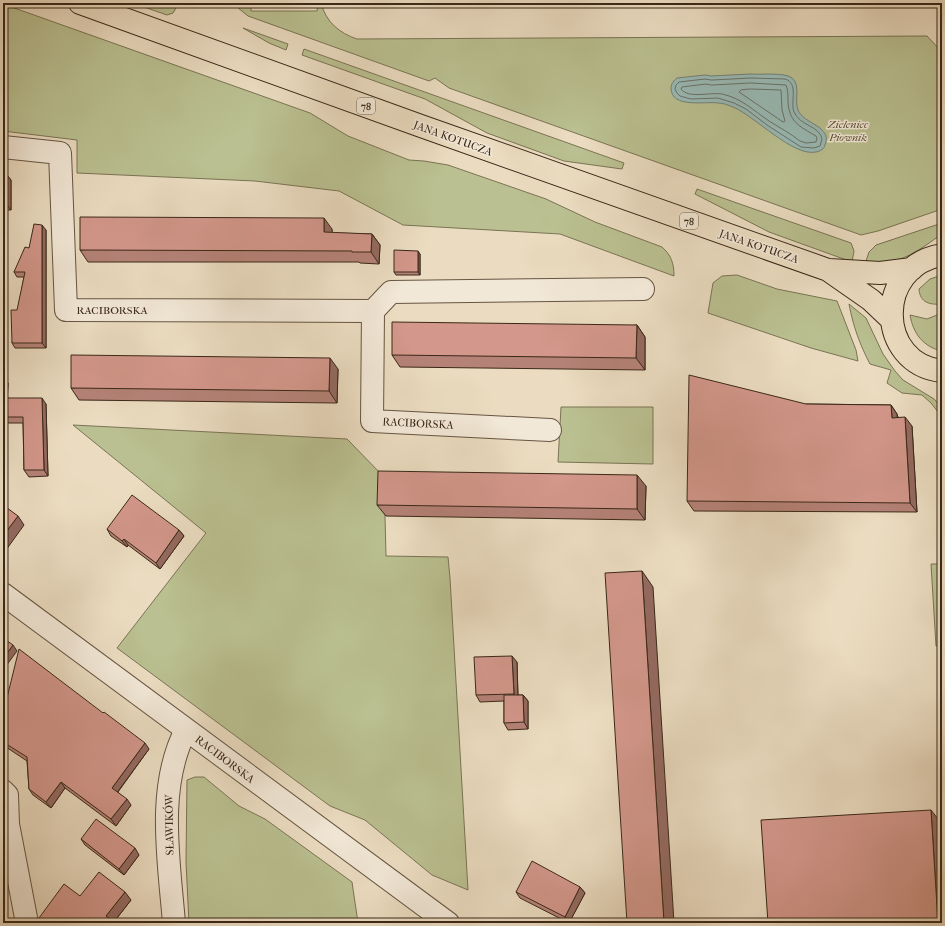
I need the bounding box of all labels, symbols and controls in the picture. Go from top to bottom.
road number: 78 [357,98,375,114]
street label: JANA KOTUCZA [411,118,495,159]
park label: Zieleniec Piownik [827,118,869,144]
road number: 78 [680,213,698,229]
street label: JANA KOTUCZA [717,227,801,266]
street label: RACIBORSKA [76,304,148,317]
street label: RACIBORSKA [382,415,455,432]
street label: RACIBORSKA [192,733,258,787]
street label: SŁAWIKÓW [162,793,177,855]

